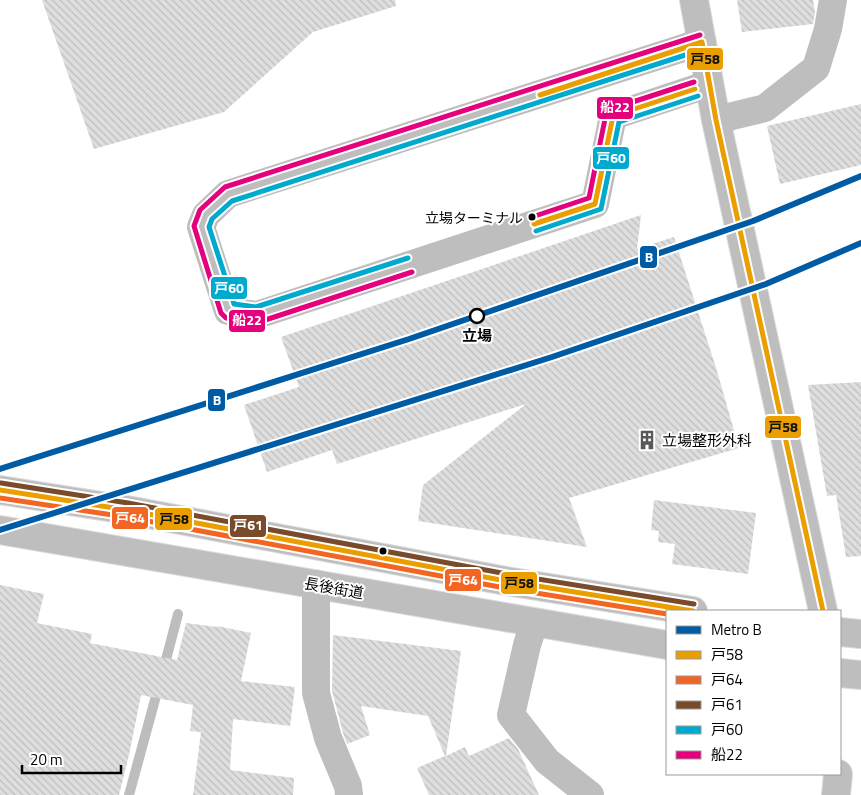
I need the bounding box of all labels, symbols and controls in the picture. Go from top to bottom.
line badge: 戸58 [686,47,724,71]
text: 戸58 [690,48,720,69]
line badge: 船22 [596,96,634,120]
text: 船22 [600,96,630,117]
line badge: 戸60 [592,146,630,170]
text: 戸60 [596,147,626,168]
place label: 立場ターミナル [425,207,523,228]
marker: 立場ターミナル [527,212,537,222]
line badge: B [639,245,658,269]
text: B [645,246,653,267]
line badge: 戸60 [210,276,248,300]
text: 戸60 [214,277,244,298]
marker: 立場 [469,308,485,324]
line badge: 船22 [228,309,266,333]
text: 船22 [232,309,262,330]
place label: 立場 [462,324,492,347]
line badge: B [207,388,226,412]
text: B [213,389,221,410]
line badge: 戸58 [764,415,802,439]
text: 戸58 [768,416,798,437]
building icon: 立場整形外科 [636,429,658,451]
place label: 立場整形外科 [662,429,752,452]
line badge: 戸64 [111,506,149,530]
text: 戸64 [115,507,145,528]
line badge: 戸58 [154,507,193,531]
text: 戸58 [159,508,189,529]
line badge: 戸61 [229,514,267,538]
text: 戸61 [233,514,263,535]
unlabelled marker [378,546,388,556]
line badge: 戸64 [444,568,482,592]
text: 戸64 [448,569,478,590]
street label: 長後街道 [302,571,366,605]
line badge: 戸58 [500,571,538,595]
text: 戸58 [504,572,534,593]
legend [666,610,841,775]
text: Metro B [711,618,762,641]
text: 戸58 [711,643,743,666]
text: 戸64 [711,668,743,691]
text: 戸61 [711,693,743,716]
text: 戸60 [711,718,743,741]
scale bar [22,742,121,774]
text: 船22 [711,743,743,766]
text: 20 m [30,748,63,771]

